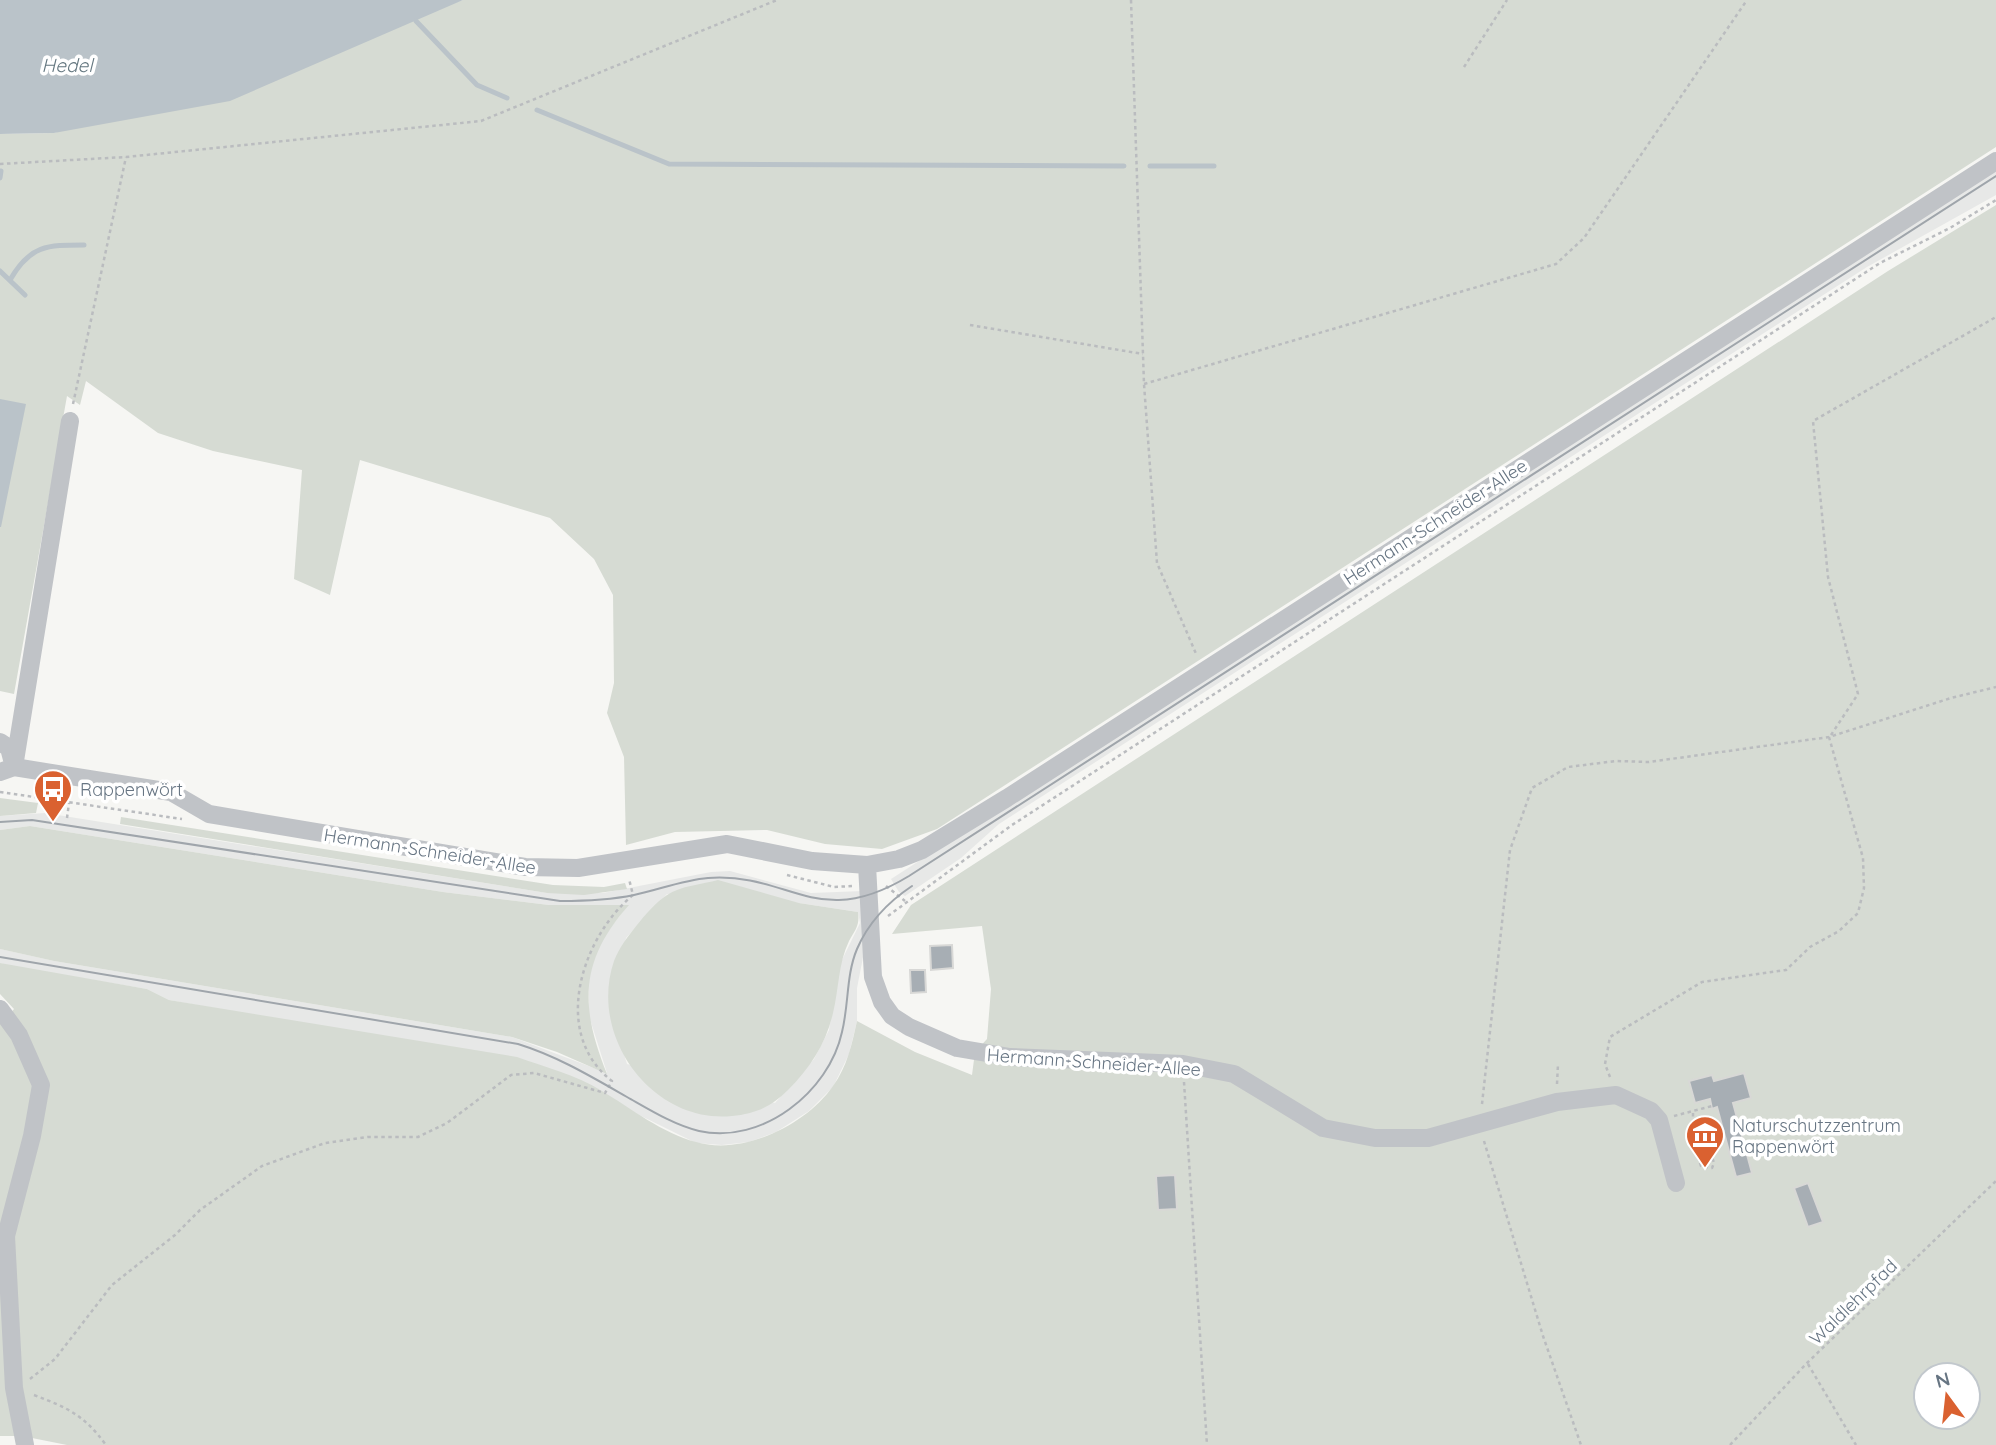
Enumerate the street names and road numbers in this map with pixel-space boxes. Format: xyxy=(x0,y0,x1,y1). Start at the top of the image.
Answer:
street label: Hermann-Schneider-Allee xyxy=(1339,454,1531,590)
street label: Hermann-Schneider-Allee xyxy=(322,823,538,879)
street label: Hermann-Schneider-Allee xyxy=(986,1043,1202,1081)
street label: Waldlehrpfad xyxy=(1804,1254,1902,1350)

